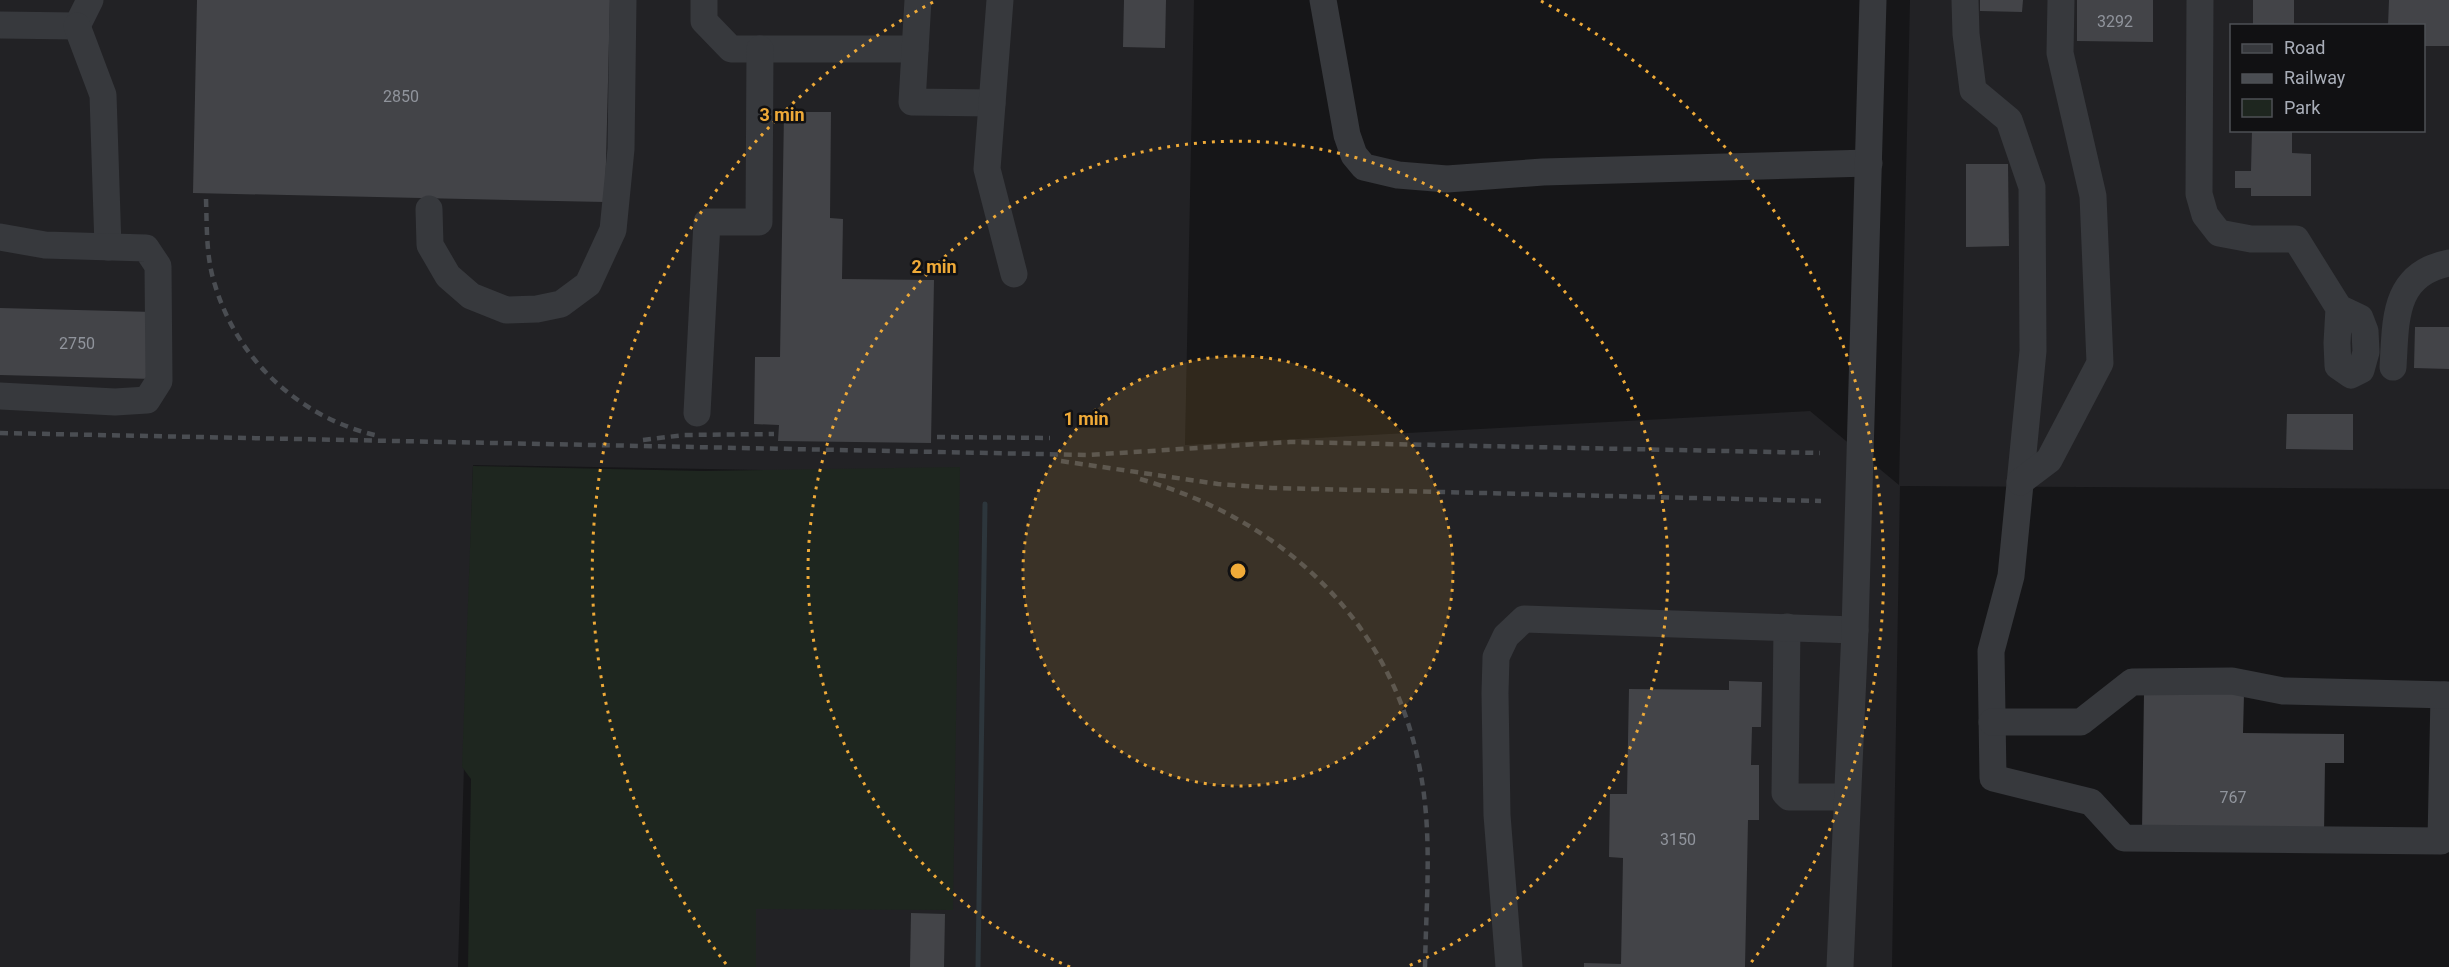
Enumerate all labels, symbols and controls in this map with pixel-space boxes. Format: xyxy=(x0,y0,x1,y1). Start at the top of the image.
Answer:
house number: 3292 xyxy=(2097,12,2133,31)
legend xyxy=(2230,24,2425,132)
text: Road xyxy=(2284,37,2325,58)
text: Railway xyxy=(2284,67,2346,88)
house number: 2850 xyxy=(383,87,419,106)
text: Park xyxy=(2284,97,2321,118)
text: 3 min xyxy=(759,104,805,125)
text: 2 min xyxy=(911,256,957,277)
house number: 2750 xyxy=(59,334,95,353)
text: 1 min xyxy=(1063,408,1109,429)
centre of rings xyxy=(1228,561,1248,581)
house number: 767 xyxy=(2220,788,2246,807)
house number: 3150 xyxy=(1660,830,1696,849)

